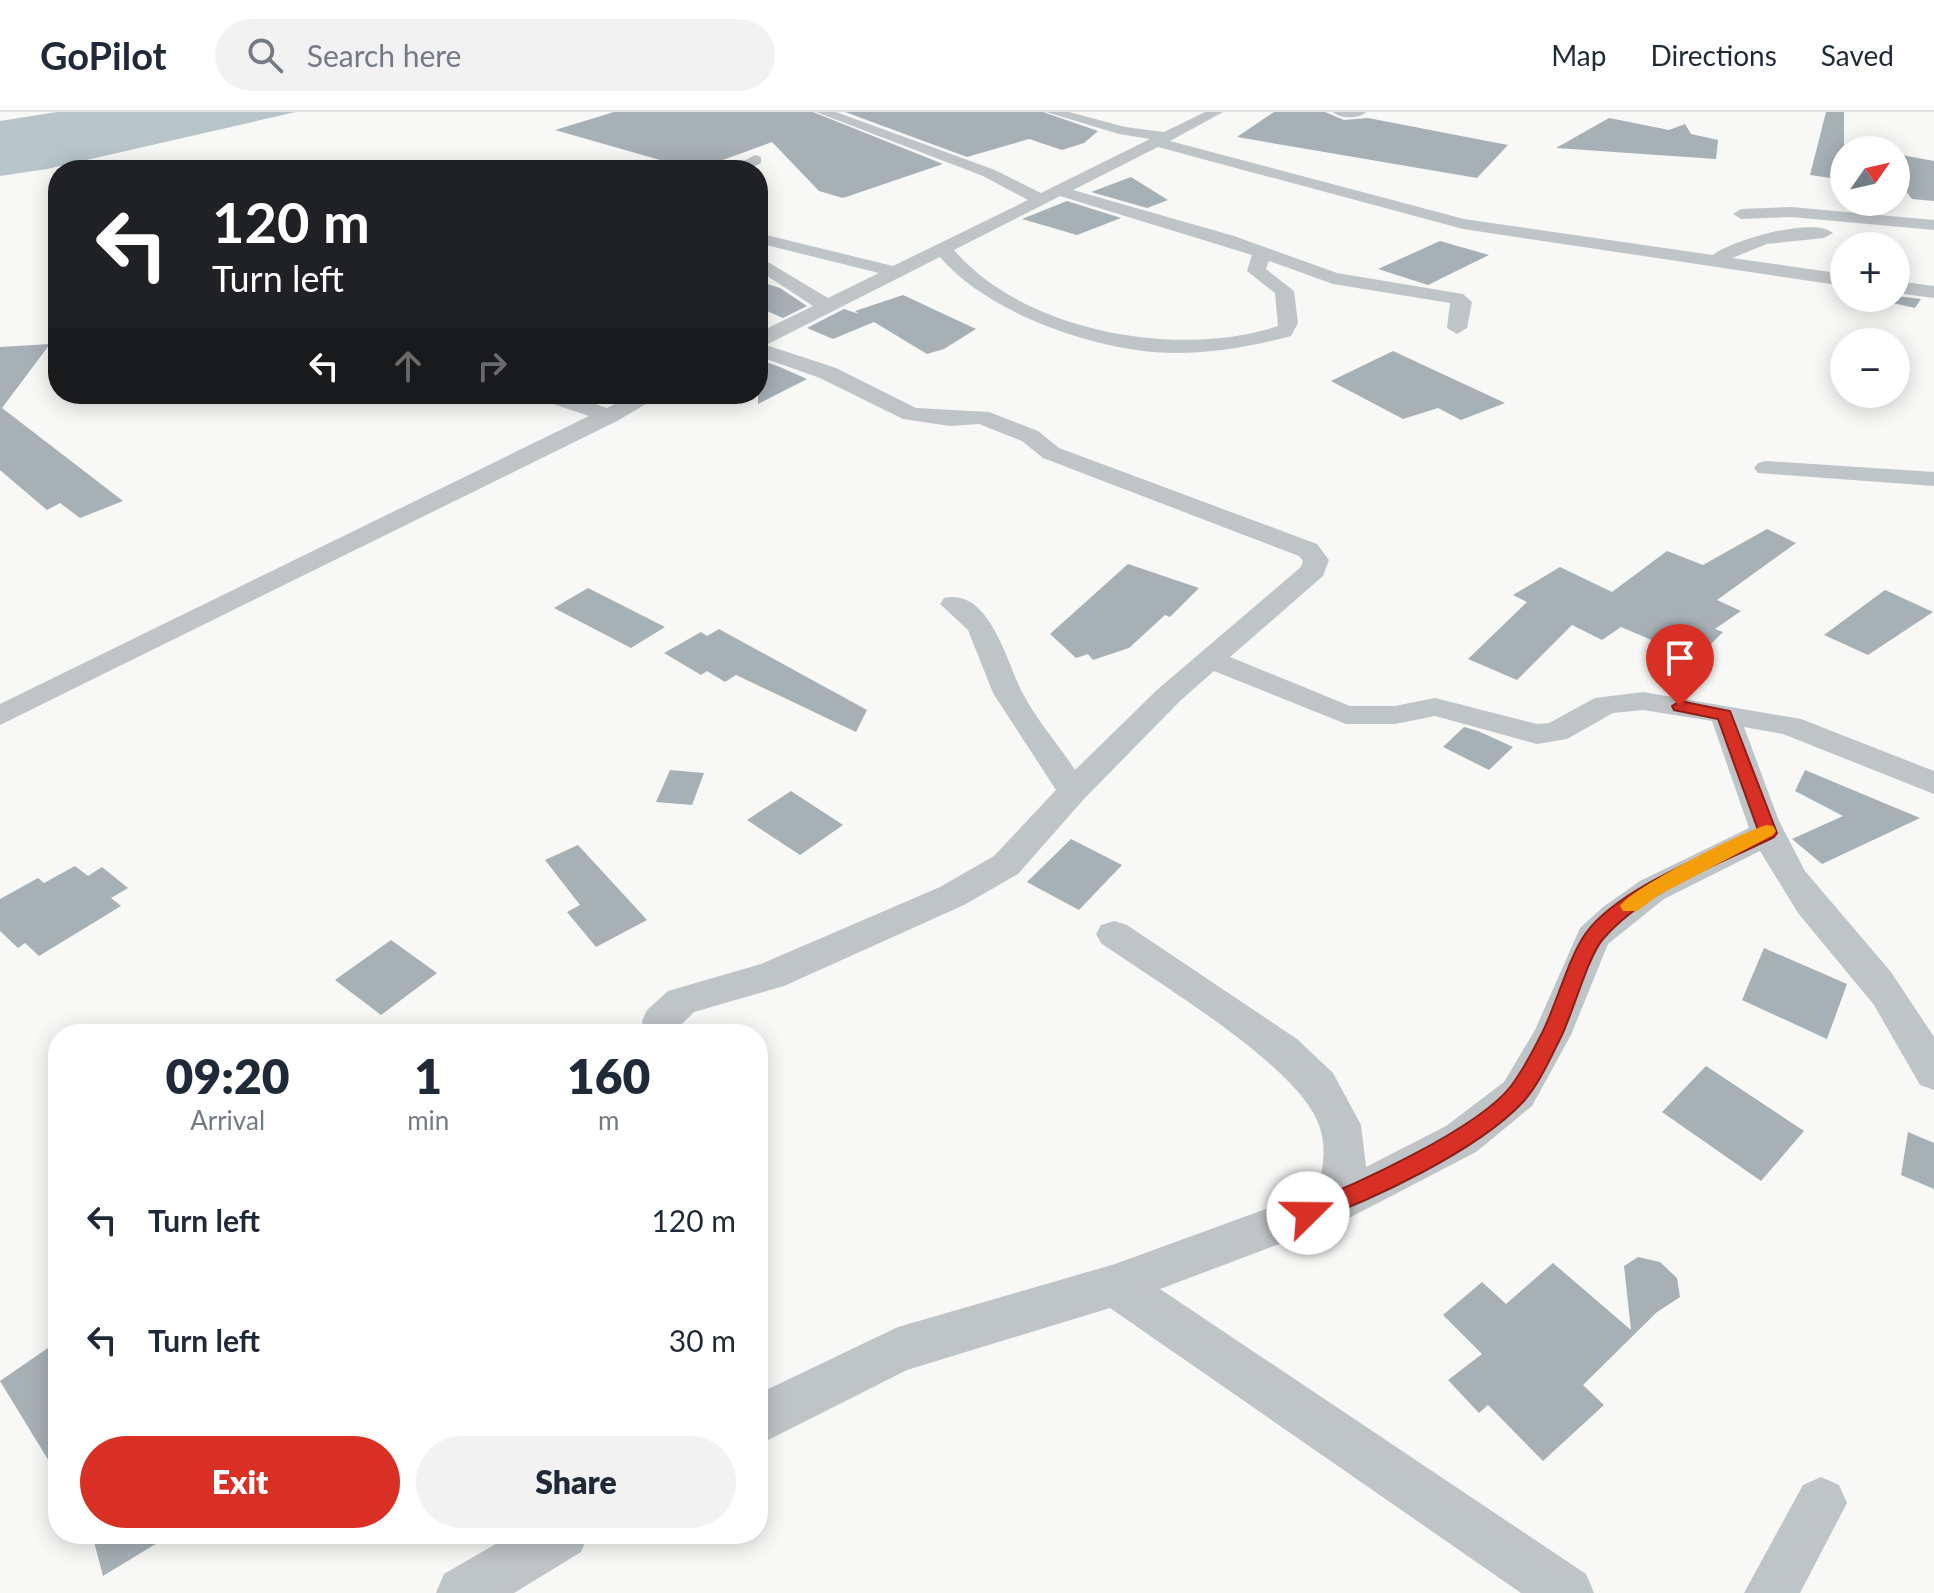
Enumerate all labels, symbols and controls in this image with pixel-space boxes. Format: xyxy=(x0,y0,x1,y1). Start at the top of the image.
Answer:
search box xyxy=(215,19,775,91)
text: GoPilot xyxy=(40,32,167,78)
icon: search xyxy=(243,33,287,77)
text: Search here xyxy=(307,37,461,73)
text: Map xyxy=(1551,38,1606,72)
text: Directions xyxy=(1650,38,1777,72)
text: Saved xyxy=(1821,38,1894,72)
north arrow xyxy=(1830,136,1910,216)
map controls xyxy=(1830,136,1910,408)
text: 120 m xyxy=(212,188,370,255)
icon: left xyxy=(80,192,184,296)
button: + xyxy=(1830,232,1910,312)
text: Turn left xyxy=(212,256,344,300)
button: − xyxy=(1830,328,1910,408)
icon: left xyxy=(302,344,346,388)
icon: ahead xyxy=(386,344,430,388)
icon: right xyxy=(470,344,514,388)
pin xyxy=(1646,624,1714,706)
icon: arrive xyxy=(1658,636,1702,680)
text: 09:20 xyxy=(166,1047,290,1104)
text: 1 xyxy=(414,1047,442,1104)
text: 160 xyxy=(567,1047,650,1104)
text: Arrival xyxy=(190,1104,265,1136)
text: min xyxy=(407,1104,449,1136)
text: m xyxy=(598,1104,619,1136)
position arrow xyxy=(1266,1171,1350,1255)
icon: left xyxy=(80,1198,124,1242)
text: Turn left xyxy=(148,1202,260,1238)
text: 120 m xyxy=(651,1202,736,1238)
icon: left xyxy=(80,1318,124,1362)
text: Turn left xyxy=(148,1322,260,1358)
text: 30 m xyxy=(669,1322,736,1358)
button: Exit xyxy=(80,1436,400,1528)
button: Share xyxy=(416,1436,736,1528)

